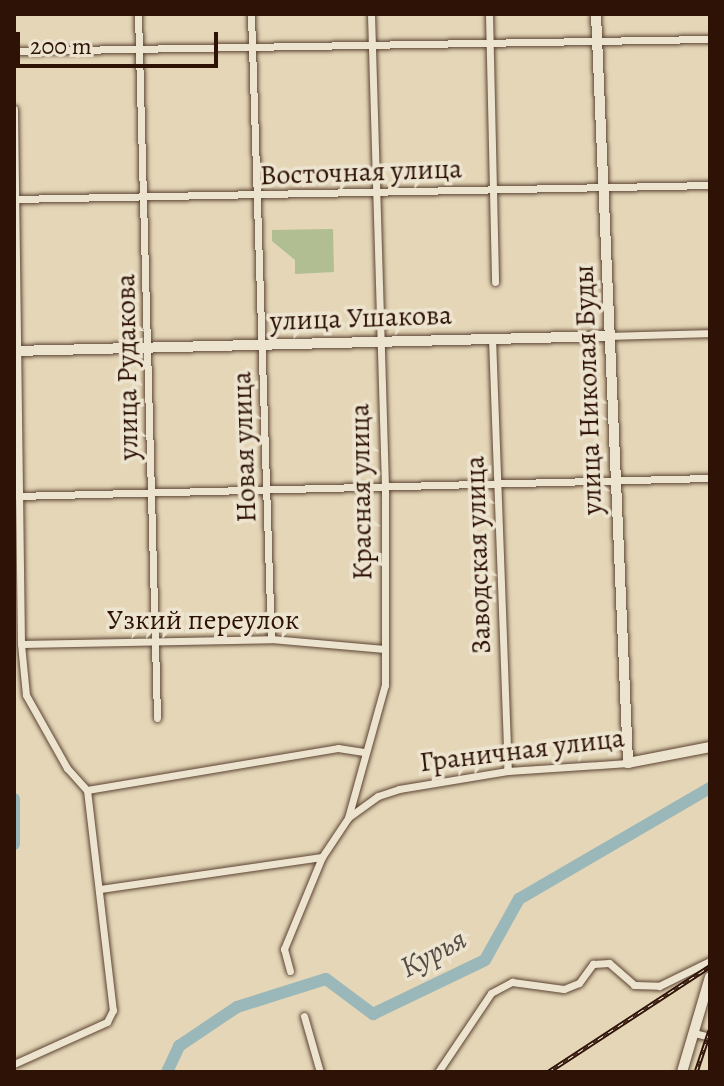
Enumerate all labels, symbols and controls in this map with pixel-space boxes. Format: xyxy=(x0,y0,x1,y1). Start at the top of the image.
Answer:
scale bar xyxy=(20,16,222,66)
text: 200 m xyxy=(30,30,92,62)
street label: Восточная улица xyxy=(259,152,463,192)
street label: улица Николая Буды xyxy=(567,264,609,516)
street label: улица Рудакова xyxy=(109,274,145,460)
street label: улица Ушакова xyxy=(269,298,453,338)
street label: Новая улица xyxy=(225,371,263,523)
street label: Красная улица xyxy=(343,403,379,581)
street label: Заводская улица xyxy=(458,455,498,655)
street label: Узкий переулок xyxy=(107,603,299,637)
street label: Граничная улица xyxy=(418,721,626,779)
water label: Курья xyxy=(394,921,472,985)

